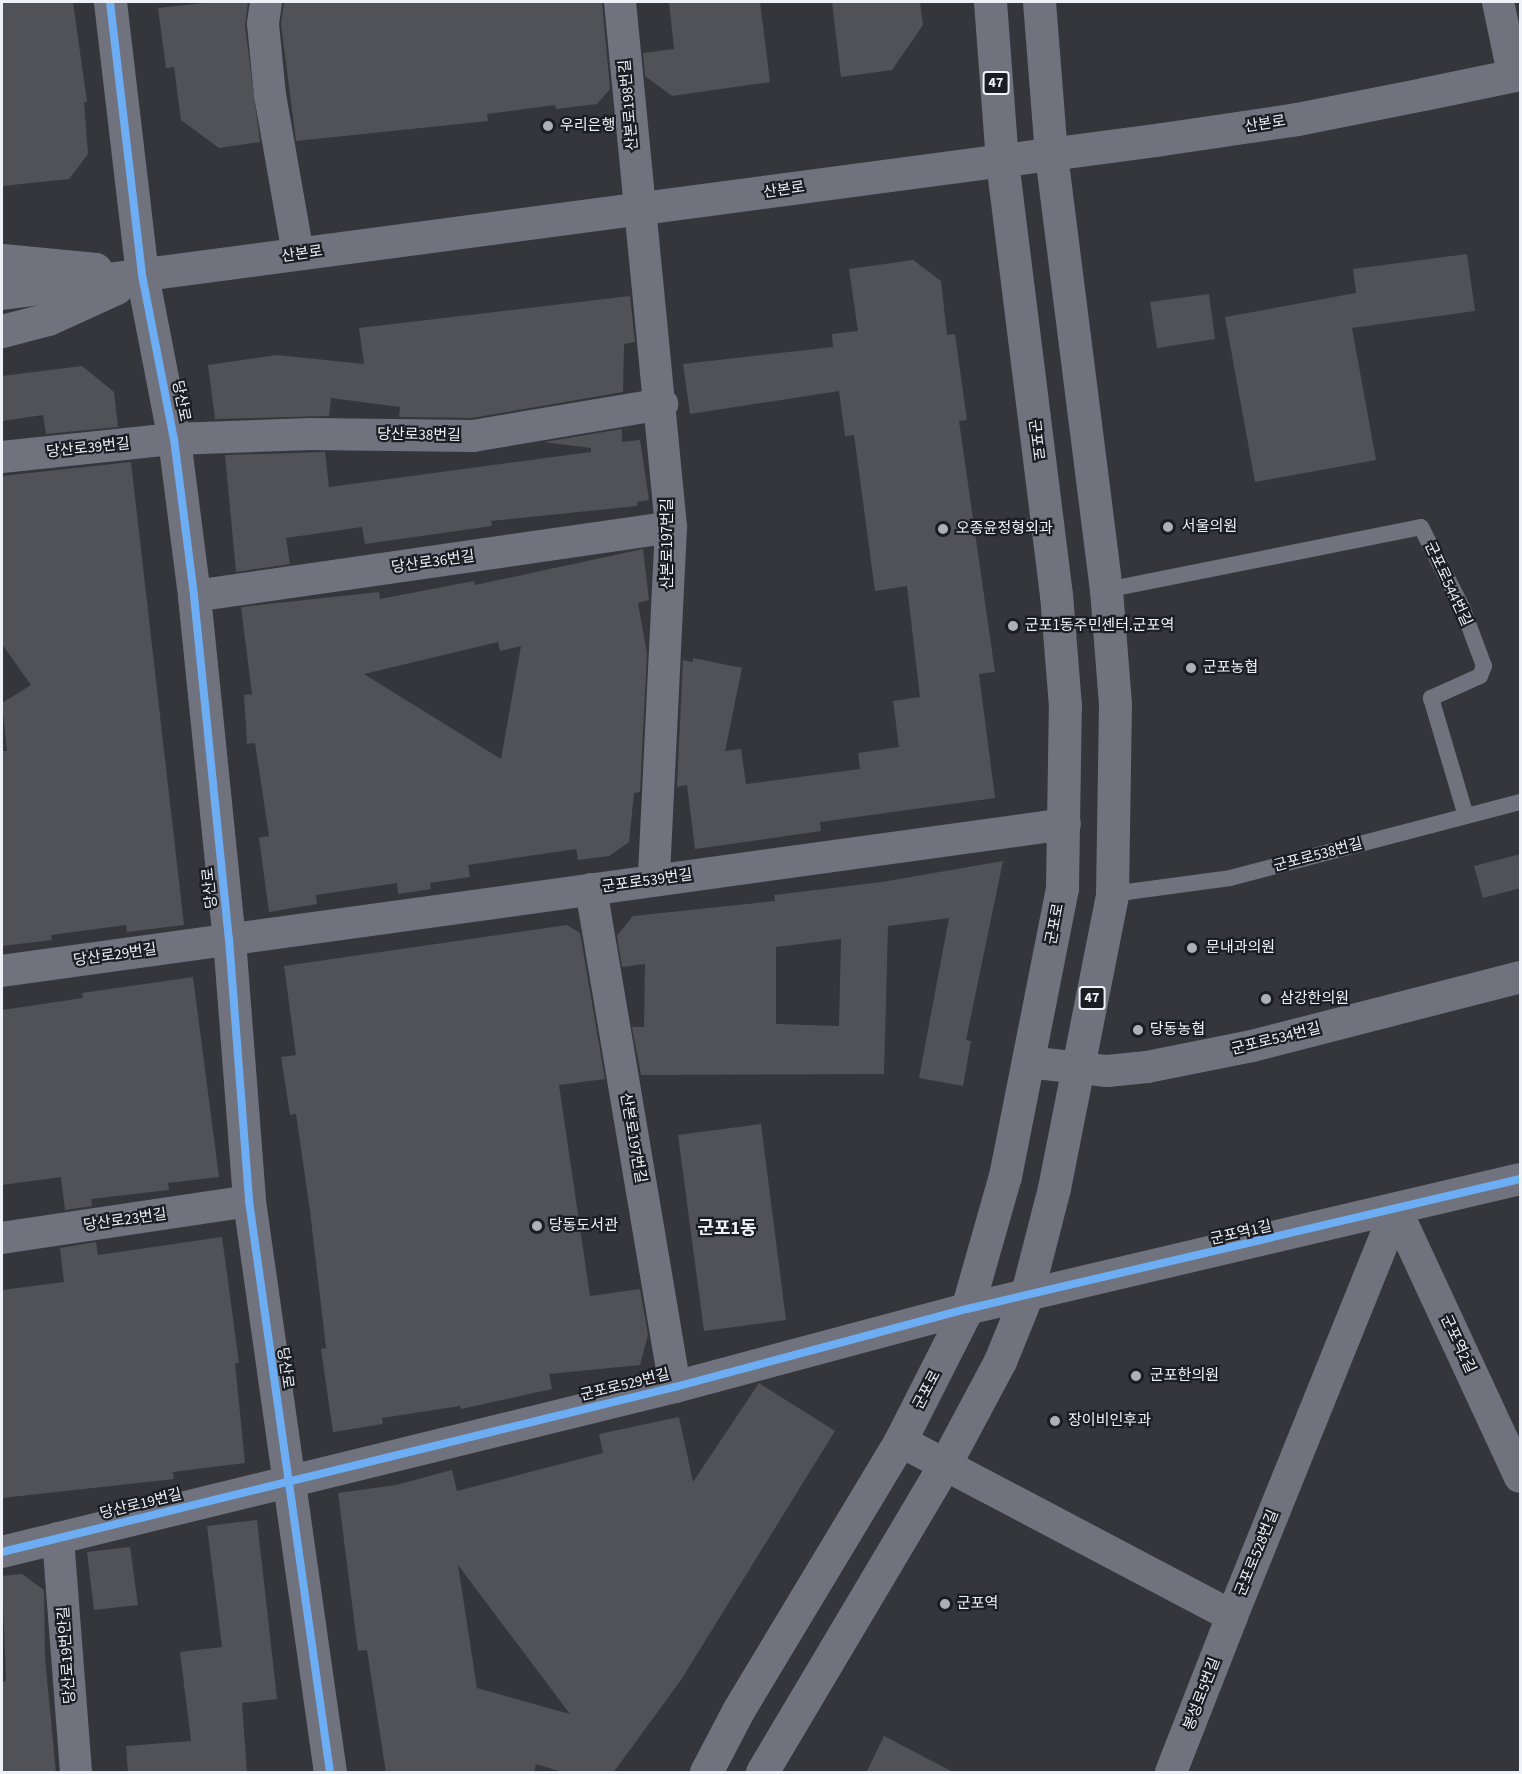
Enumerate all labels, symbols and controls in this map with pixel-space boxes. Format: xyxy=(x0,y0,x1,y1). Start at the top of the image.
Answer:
street label: 산본로198번길 xyxy=(616,59,642,151)
road number: 47 xyxy=(982,72,1010,94)
street label: 산본로 xyxy=(1243,112,1287,136)
place label: 우리은행 xyxy=(560,117,615,135)
marker: 우리은행 xyxy=(541,119,555,133)
street label: 산본로 xyxy=(762,178,806,202)
street label: 산본로 xyxy=(280,242,324,266)
street label: 당산로 xyxy=(168,379,194,423)
street label: 군포로 xyxy=(1025,418,1047,462)
street label: 당산로38번길 xyxy=(377,425,461,445)
street label: 당산로39번길 xyxy=(45,435,131,461)
street label: 산본로197번길 xyxy=(659,498,677,590)
marker: 서울의원 xyxy=(1159,518,1177,536)
place label: 서울의원 xyxy=(1182,518,1237,536)
marker: 오종윤정형외과 xyxy=(934,520,952,538)
place label: 오종윤정형외과 xyxy=(956,520,1053,538)
street label: 군포로544번길 xyxy=(1421,539,1475,629)
street label: 당산로36번길 xyxy=(390,547,476,577)
place label: 군포1동주민센터.군포역 xyxy=(1025,617,1174,635)
marker: 군포1동주민센터.군포역 xyxy=(1006,619,1020,633)
place label: 군포농협 xyxy=(1203,659,1258,677)
marker: 군포농협 xyxy=(1184,661,1198,675)
street label: 군포로538번길 xyxy=(1272,834,1364,876)
street label: 당산로 xyxy=(199,866,221,910)
street label: 군포로539번길 xyxy=(601,866,693,896)
street label: 군포로 xyxy=(1042,902,1068,946)
marker: 문내과의원 xyxy=(1183,939,1201,957)
place label: 문내과의원 xyxy=(1206,939,1275,957)
street label: 당산로29번길 xyxy=(72,940,158,970)
road number: 47 xyxy=(1078,987,1106,1009)
marker: 삼강한의원 xyxy=(1257,990,1275,1008)
place label: 삼강한의원 xyxy=(1280,990,1349,1008)
street label: 군포로534번길 xyxy=(1229,1019,1323,1059)
place label: 당동농협 xyxy=(1150,1021,1205,1039)
marker: 당동농협 xyxy=(1131,1023,1145,1037)
street label: 산본로197번길 xyxy=(616,1091,650,1185)
street label: 당산로23번길 xyxy=(82,1205,168,1235)
place label: 당동도서관 xyxy=(549,1217,618,1235)
street label: 군포역1길 xyxy=(1208,1217,1274,1249)
district label: 군포1동 xyxy=(697,1218,757,1240)
marker: 당동도서관 xyxy=(530,1219,544,1233)
street label: 군포역2길 xyxy=(1437,1312,1479,1376)
street label: 당산로 xyxy=(273,1346,297,1390)
street label: 군포로529번길 xyxy=(578,1365,672,1405)
street label: 군포로 xyxy=(909,1367,945,1413)
marker: 군포한의원 xyxy=(1127,1367,1145,1385)
place label: 군포한의원 xyxy=(1150,1367,1219,1385)
marker: 장이비인후과 xyxy=(1046,1412,1064,1430)
place label: 장이비인후과 xyxy=(1068,1412,1151,1430)
street label: 당산로19번길 xyxy=(98,1485,184,1523)
street label: 군포로528번길 xyxy=(1232,1507,1282,1599)
place label: 군포역 xyxy=(957,1595,998,1613)
marker: 군포역 xyxy=(938,1597,952,1611)
street label: 당산로19번안길 xyxy=(55,1606,79,1704)
street label: 봉성로5번길 xyxy=(1180,1655,1224,1733)

